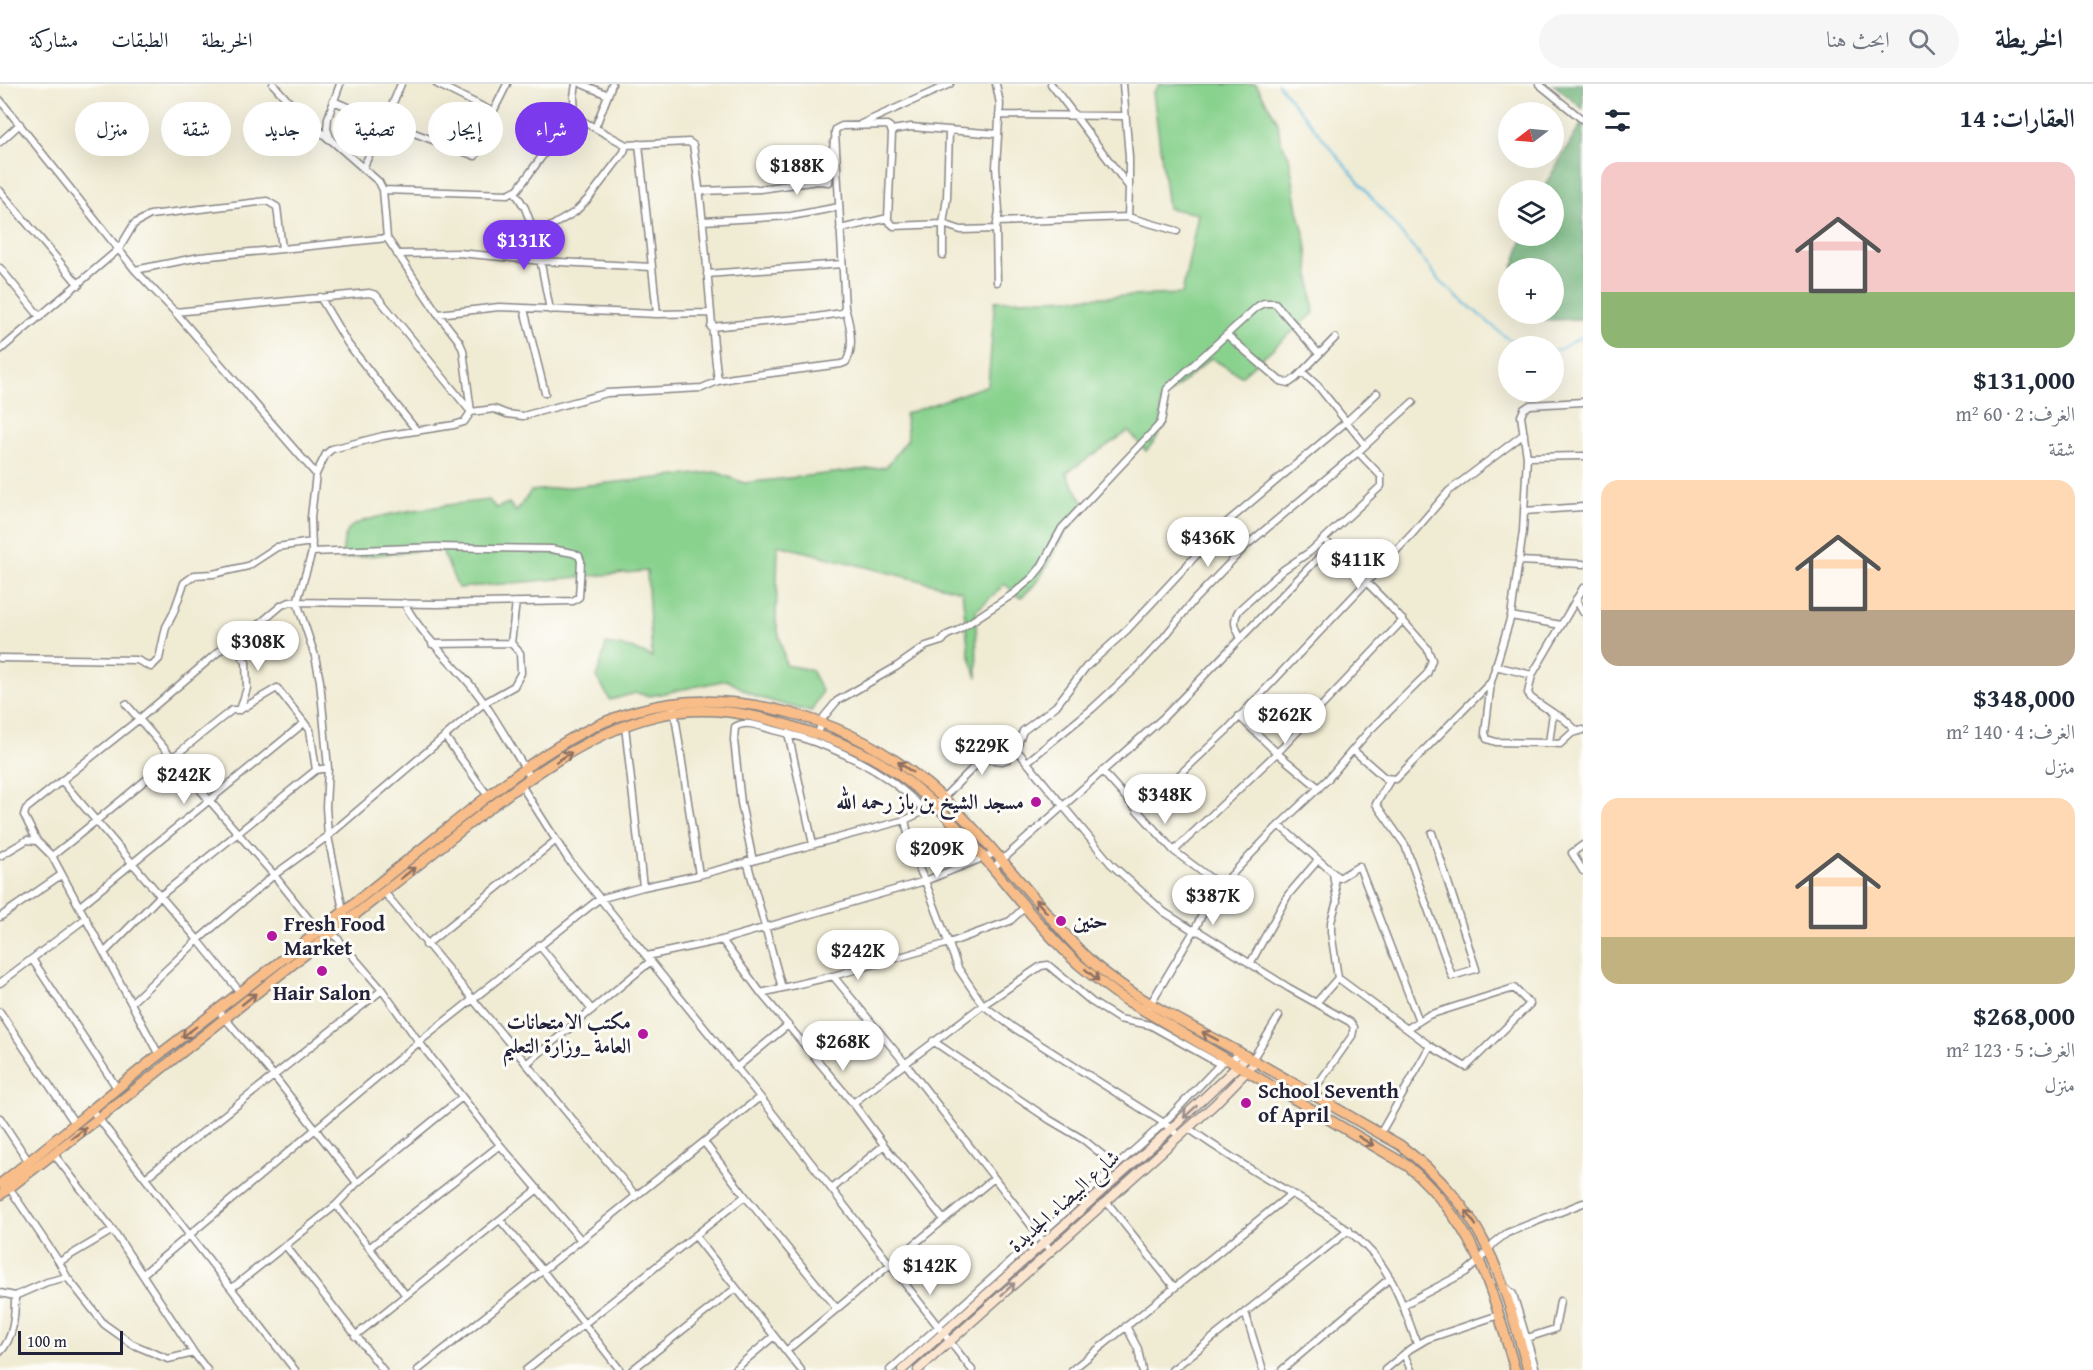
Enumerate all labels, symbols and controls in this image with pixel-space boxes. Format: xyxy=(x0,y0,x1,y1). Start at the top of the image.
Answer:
search box xyxy=(1539,14,1959,68)
text: الخريطة xyxy=(1995,17,2063,58)
text: ابحث هنا xyxy=(1826,23,1890,55)
text: مشاركة xyxy=(30,24,78,55)
text: الطبقات xyxy=(111,24,168,55)
text: الخريطة xyxy=(201,24,253,55)
icon: search xyxy=(1905,25,1938,58)
text: العقارات: 14 xyxy=(1959,98,2075,137)
chip: منزل xyxy=(75,102,149,156)
chip: شقة xyxy=(161,102,231,156)
chip: جديد xyxy=(243,102,321,156)
chip: تصفية xyxy=(333,102,416,156)
chip: إيجار xyxy=(428,102,503,156)
chip: شراء xyxy=(515,102,588,156)
north arrow xyxy=(1498,102,1564,168)
map controls xyxy=(1498,102,1564,402)
icon: filters xyxy=(1601,104,1634,137)
pin: $188K xyxy=(755,145,839,196)
text: $188K xyxy=(770,150,824,179)
button: layers xyxy=(1498,180,1564,246)
icon: home xyxy=(1784,201,1892,309)
pin: $131K xyxy=(482,220,566,271)
text: $131K xyxy=(497,225,551,254)
button: + xyxy=(1498,258,1564,324)
button: − xyxy=(1498,336,1564,402)
text: $131,000 xyxy=(1973,360,2075,399)
text: الغرف: 2 · 60 m² xyxy=(1956,399,2075,428)
text: شقة xyxy=(2049,434,2075,463)
pin: $436K xyxy=(1166,517,1250,568)
icon: home xyxy=(1784,519,1892,627)
text: $436K xyxy=(1181,522,1235,551)
pin: $411K xyxy=(1316,539,1400,590)
text: $411K xyxy=(1331,544,1385,573)
pin: $308K xyxy=(216,621,300,672)
text: $308K xyxy=(231,626,285,655)
text: $348,000 xyxy=(1973,678,2075,717)
pin: $262K xyxy=(1243,694,1327,745)
text: $262K xyxy=(1258,699,1312,728)
text: الغرف: 4 · 140 m² xyxy=(1946,717,2075,746)
pin: $229K xyxy=(940,725,1024,776)
text: $229K xyxy=(955,730,1009,759)
one-way arrow xyxy=(555,750,572,762)
text: منزل xyxy=(2044,752,2075,781)
pin: $242K xyxy=(142,754,226,805)
text: $242K xyxy=(157,759,211,788)
one-way arrow xyxy=(897,761,913,773)
pin: $348K xyxy=(1123,774,1207,825)
text: $348K xyxy=(1138,779,1192,808)
place label: مسجد الشيخ بن باز رحمه الله xyxy=(836,785,1024,821)
marker: مسجد الشيخ بن باز رحمه الله xyxy=(1029,795,1043,809)
pin: $209K xyxy=(895,828,979,879)
text: $209K xyxy=(910,833,964,862)
icon: home xyxy=(1784,837,1892,945)
one-way arrow xyxy=(400,867,416,880)
pin: $387K xyxy=(1171,875,1255,926)
text: $387K xyxy=(1186,880,1240,909)
one-way arrow xyxy=(1034,898,1047,914)
place label: حنين xyxy=(1073,905,1108,936)
place label: Fresh Food Market xyxy=(284,908,385,963)
marker: حنين xyxy=(1054,914,1068,928)
marker: Fresh Food Market xyxy=(265,929,279,943)
pin: $242K xyxy=(816,930,900,981)
text: $242K xyxy=(831,935,885,964)
marker: Hair Salon xyxy=(315,964,329,978)
one-way arrow xyxy=(1084,968,1099,982)
place label: Hair Salon xyxy=(273,977,372,1008)
one-way arrow xyxy=(241,993,257,1006)
text: $268,000 xyxy=(1973,996,2075,1035)
place label: مكتب الامتحانات العامة _وزارة التعليم xyxy=(502,1006,631,1067)
pin: $268K xyxy=(801,1021,885,1072)
one-way arrow xyxy=(182,1025,198,1038)
text: $268K xyxy=(816,1026,870,1055)
marker: مكتب الامتحانات العامة _وزارة التعليم xyxy=(636,1027,650,1041)
one-way arrow xyxy=(1202,1030,1219,1042)
text: الغرف: 5 · 123 m² xyxy=(1946,1035,2075,1064)
text: منزل xyxy=(2044,1070,2075,1099)
place label: School Seventh of April xyxy=(1258,1075,1400,1130)
marker: School Seventh of April xyxy=(1239,1096,1253,1110)
one-way arrow xyxy=(1182,1105,1197,1119)
one-way arrow xyxy=(71,1127,87,1139)
one-way arrow xyxy=(1357,1136,1374,1148)
street label: شارع البيضاء الجديدة xyxy=(1001,1142,1129,1262)
one-way arrow xyxy=(1465,1210,1477,1227)
pin: $142K xyxy=(888,1245,972,1296)
text: $142K xyxy=(903,1250,957,1279)
one-way arrow xyxy=(1001,1282,1016,1296)
scale bar xyxy=(18,1328,123,1356)
text: 100 m xyxy=(27,1329,67,1353)

